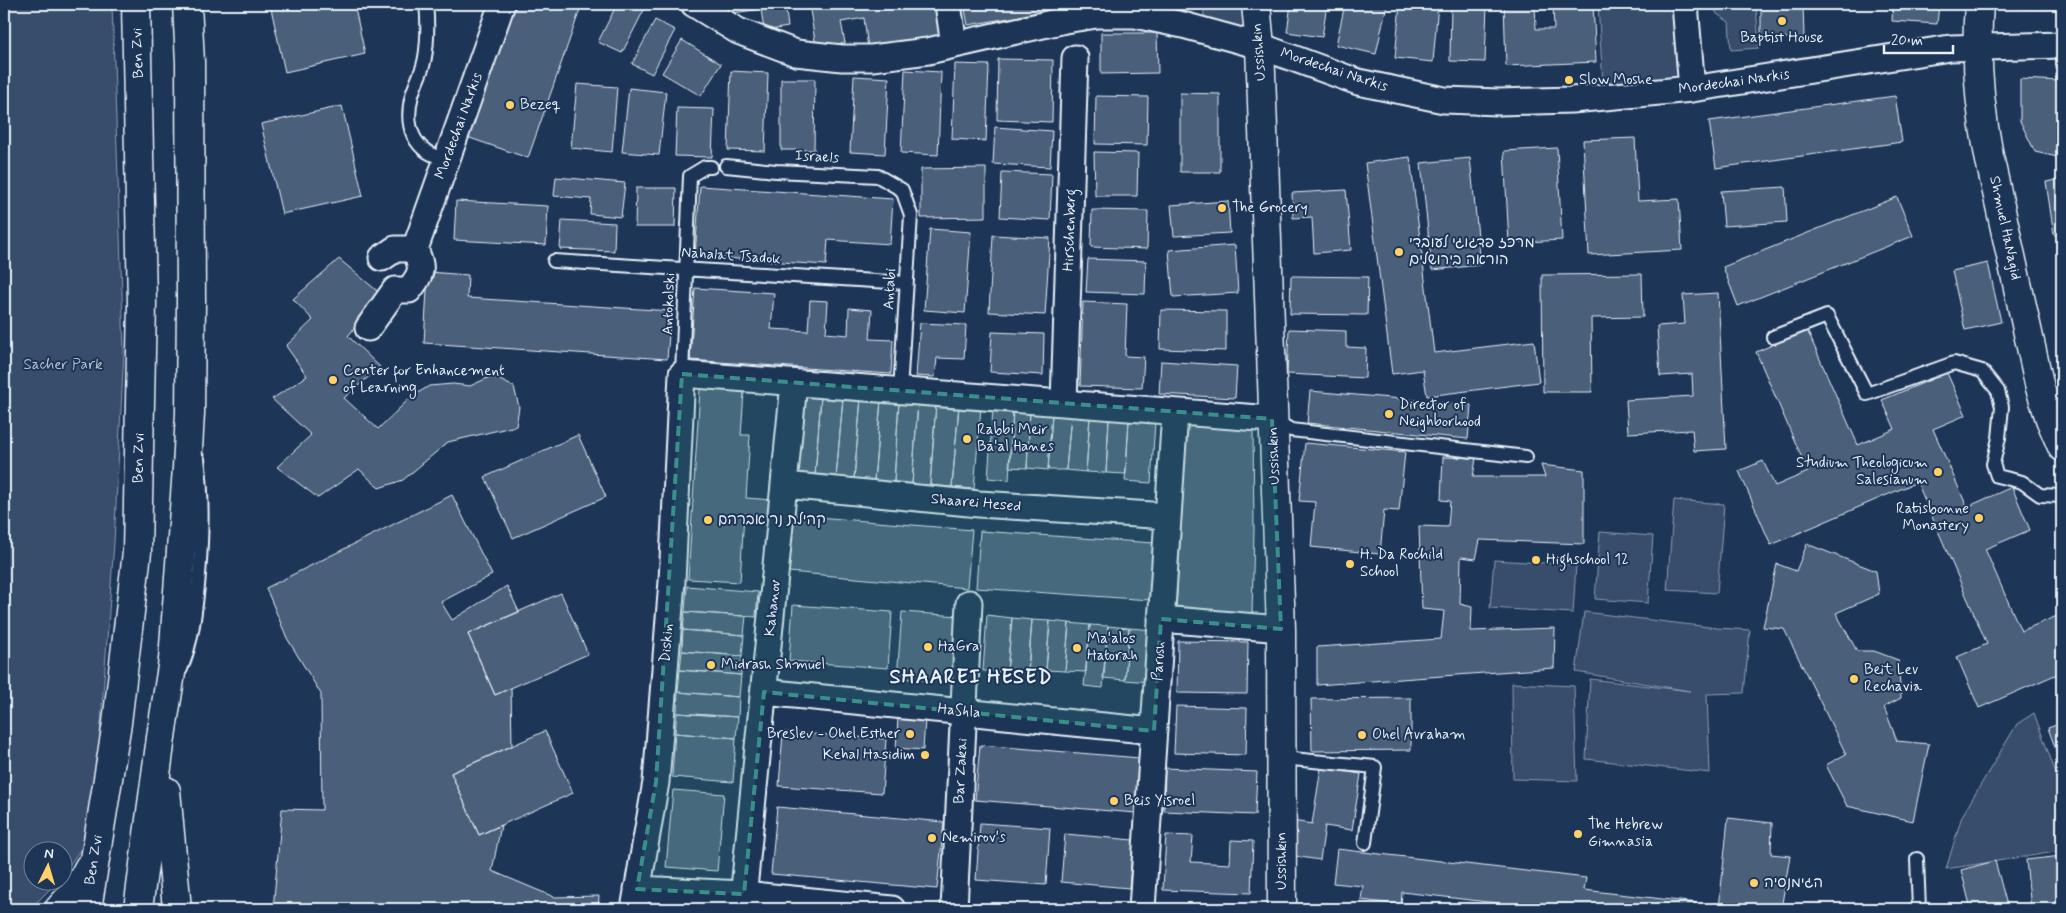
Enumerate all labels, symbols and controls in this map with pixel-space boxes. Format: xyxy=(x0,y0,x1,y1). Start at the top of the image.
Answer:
marker: Baptist House xyxy=(1776,15,1788,27)
street label: Ussishkin xyxy=(1247,22,1271,82)
scale bar xyxy=(1884,22,1952,54)
street label: Ben Zvi xyxy=(127,27,149,79)
place label: Baptist House xyxy=(1740,28,1824,48)
text: 20 m xyxy=(1891,31,1923,51)
street label: Mordechai Narkis xyxy=(1278,43,1391,97)
street label: Mordechai Narkis xyxy=(1677,64,1791,100)
street label: Mordechai Narkis xyxy=(430,69,488,182)
place label: Slow Moshe xyxy=(1579,70,1652,90)
marker: Slow Moshe xyxy=(1563,74,1575,86)
place label: Bezeq xyxy=(520,95,561,115)
marker: Bezeq xyxy=(504,99,516,111)
street label: Israels xyxy=(795,146,840,168)
street label: Shmuel HaNagid xyxy=(1984,174,2026,282)
street label: Hirschenberg xyxy=(1059,188,1082,272)
place label: The Grocery xyxy=(1232,198,1308,218)
marker: The Grocery xyxy=(1216,202,1228,214)
place label: מרכז פדגוגי לעובדי הוראה בירושלים xyxy=(1409,233,1535,270)
street label: Nahalat Tsadok xyxy=(681,243,782,269)
marker: מרכז פדגוגי לעובדי הוראה בירושלים xyxy=(1393,246,1405,258)
street label: Antabi xyxy=(879,268,901,310)
street label: Antokolski xyxy=(658,272,680,336)
park label: Sacher Park xyxy=(24,355,103,375)
place label: Center for Enhancement of Learning xyxy=(343,361,505,399)
marker: Center for Enhancement of Learning xyxy=(327,374,339,386)
place label: Director of Neighborhood xyxy=(1399,395,1481,432)
marker: Director of Neighborhood xyxy=(1383,408,1395,420)
place label: Rabbi Meir Ba'al Hanes xyxy=(977,420,1054,457)
street label: Ussishkin xyxy=(1263,427,1285,485)
street label: Ben Zvi xyxy=(129,433,149,483)
marker: Rabbi Meir Ba'al Hanes xyxy=(961,433,973,445)
place label: Studium Theologicum Salesianum xyxy=(1796,453,1928,490)
marker: Studium Theologicum Salesianum xyxy=(1932,466,1944,478)
street label: Shaarei Hesed xyxy=(930,489,1022,517)
place label: Ratisbonne Monastery xyxy=(1896,499,1969,536)
place label: קהילת נר אברהם xyxy=(718,510,826,530)
marker: Ratisbonne Monastery xyxy=(1973,512,1985,524)
marker: קהילת נר אברהם xyxy=(702,514,714,526)
place label: H. Da Rochild School xyxy=(1360,545,1443,582)
place label: Highschool 12 xyxy=(1546,550,1629,571)
marker: Highschool 12 xyxy=(1530,554,1542,566)
marker: H. Da Rochild School xyxy=(1344,558,1356,570)
street label: Kahanov xyxy=(760,578,786,637)
street label: Diskin xyxy=(655,623,679,663)
place label: Ma'alos Hatorah xyxy=(1087,629,1138,666)
place label: HaGra xyxy=(938,637,979,657)
street label: Parush xyxy=(1148,640,1170,682)
marker: HaGra xyxy=(922,641,934,653)
marker: Ma'alos Hatorah xyxy=(1071,642,1083,654)
place label: Midrash Shmuel xyxy=(721,655,825,675)
marker: Midrash Shmuel xyxy=(705,659,717,671)
place label: Beit Lev Rechavia xyxy=(1864,660,1923,697)
district label: SHAAREI HESED xyxy=(890,664,1052,691)
marker: Beit Lev Rechavia xyxy=(1848,673,1860,685)
street label: HaShla xyxy=(937,699,981,723)
place label: Breslev - Ohel Esther xyxy=(767,724,901,744)
place label: Ohel Avraham xyxy=(1372,725,1466,745)
marker: Breslev - Ohel Esther xyxy=(904,728,916,740)
marker: Ohel Avraham xyxy=(1356,729,1368,741)
street label: Bar Zakai xyxy=(949,738,973,804)
place label: Kehal Hasidim xyxy=(823,745,915,765)
marker: Kehal Hasidim xyxy=(919,749,931,761)
place label: Beis Yisroel xyxy=(1124,791,1195,811)
marker: Beis Yisroel xyxy=(1108,795,1120,807)
place label: The Hebrew Gimnasia xyxy=(1588,815,1663,852)
place label: Nemirov's xyxy=(942,828,1006,848)
marker: The Hebrew Gimnasia xyxy=(1572,828,1584,840)
marker: Nemirov's xyxy=(926,832,938,844)
street label: Ussishkin xyxy=(1272,832,1292,890)
street label: Ben Zvi xyxy=(80,833,108,887)
north arrow xyxy=(22,840,72,890)
text: N xyxy=(44,845,54,863)
place label: הגימנסיה xyxy=(1764,873,1823,893)
marker: הגימנסיה xyxy=(1748,877,1760,889)

